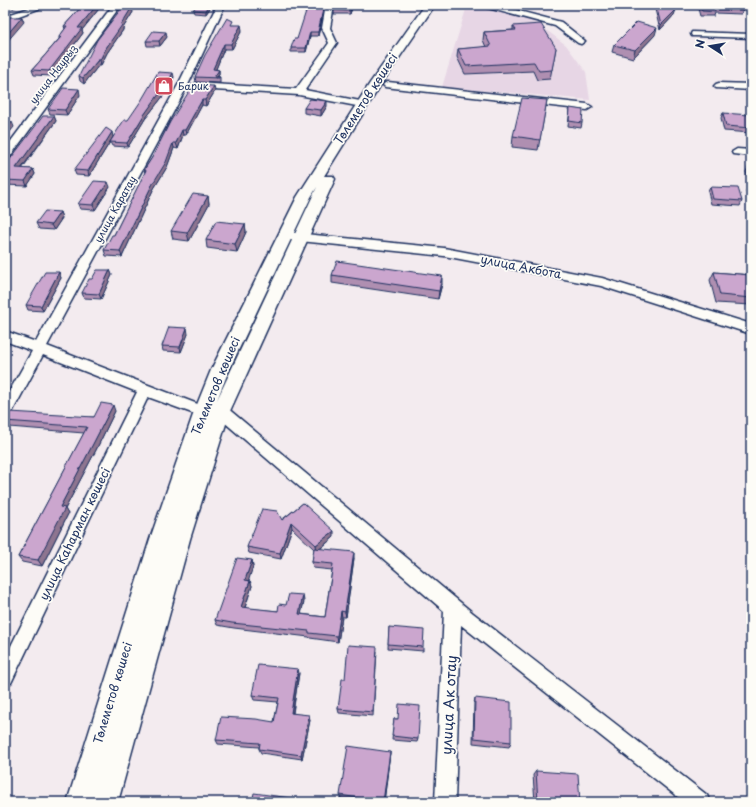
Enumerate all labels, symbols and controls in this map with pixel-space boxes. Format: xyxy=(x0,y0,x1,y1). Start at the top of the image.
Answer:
north arrow xyxy=(690,26,730,66)
text: N xyxy=(691,38,709,50)
street label: улица Наурыз xyxy=(25,41,80,106)
street label: Төлеметов көшесі xyxy=(329,49,401,148)
shop icon: Барик xyxy=(153,75,175,97)
place label: Барик xyxy=(178,78,209,93)
street label: улица Каратау xyxy=(90,172,139,245)
street label: улица Акбота xyxy=(479,249,564,283)
street label: Төлеметов көшесі xyxy=(186,333,244,438)
street label: улица Каһарман көшесі xyxy=(34,464,114,603)
street label: Төлеметов көшесі xyxy=(88,640,136,746)
street label: улица Ак отау xyxy=(435,655,462,755)

